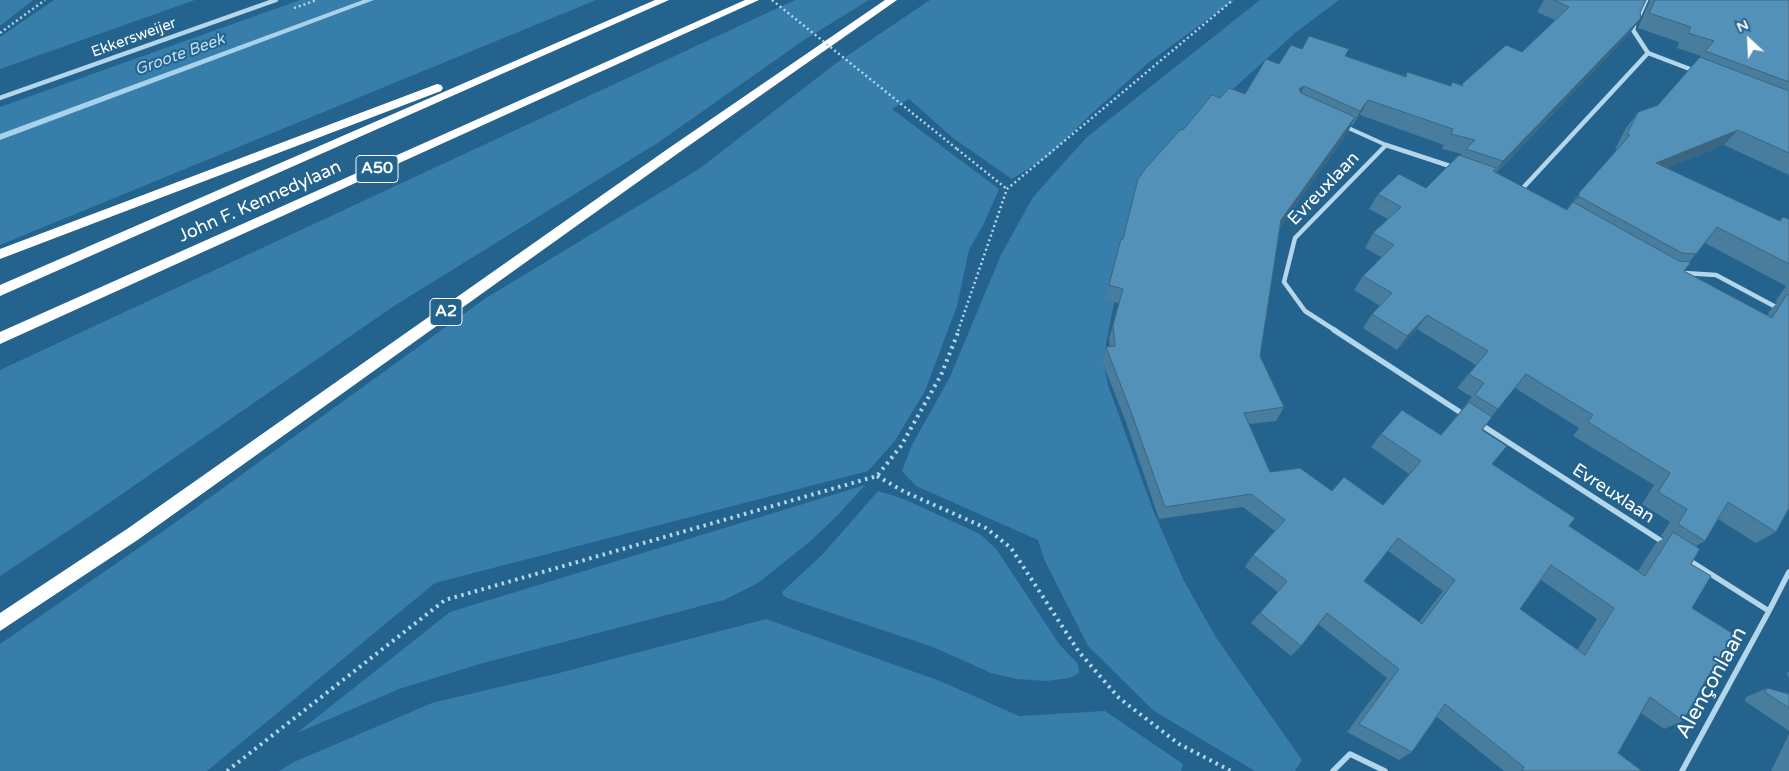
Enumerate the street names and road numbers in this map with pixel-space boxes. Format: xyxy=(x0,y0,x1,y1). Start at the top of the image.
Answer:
street label: Ekkersweijer xyxy=(89,14,179,62)
street label: Evreuxlaan xyxy=(1284,148,1364,230)
street label: John F. Kennedylaan xyxy=(175,156,345,248)
road number: A50 xyxy=(356,156,398,182)
road number: A2 xyxy=(430,298,462,326)
street label: Evreuxlaan xyxy=(1568,459,1658,529)
street label: Alençonlaan xyxy=(1671,623,1753,743)

